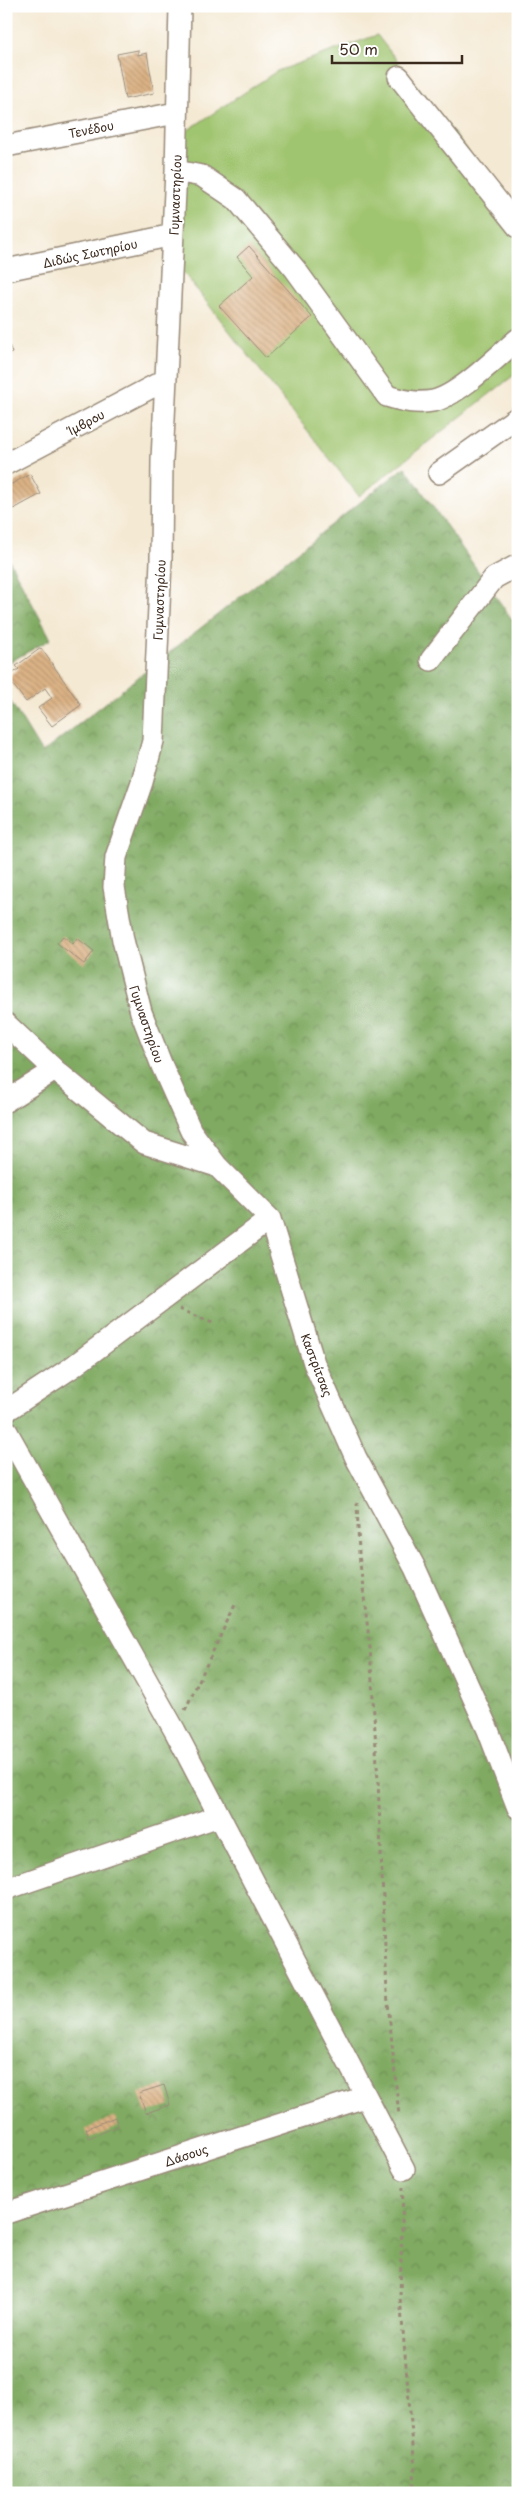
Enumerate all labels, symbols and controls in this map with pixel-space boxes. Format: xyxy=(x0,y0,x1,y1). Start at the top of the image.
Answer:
scale bar xyxy=(332,32,462,64)
text: 50 m xyxy=(339,37,378,60)
street label: Τενέδου xyxy=(67,116,115,142)
street label: Γυμναστηρίου xyxy=(165,154,185,236)
street label: Διδώς Σωτηρίου xyxy=(41,234,139,272)
street label: Ίμβρου xyxy=(63,405,108,440)
street label: Γυμναστηρίου xyxy=(149,559,169,641)
street label: Γυμναστηρίου xyxy=(125,983,169,1065)
street label: Καστρίτσας xyxy=(297,1331,337,1399)
street label: Δάσους xyxy=(162,2140,210,2170)

